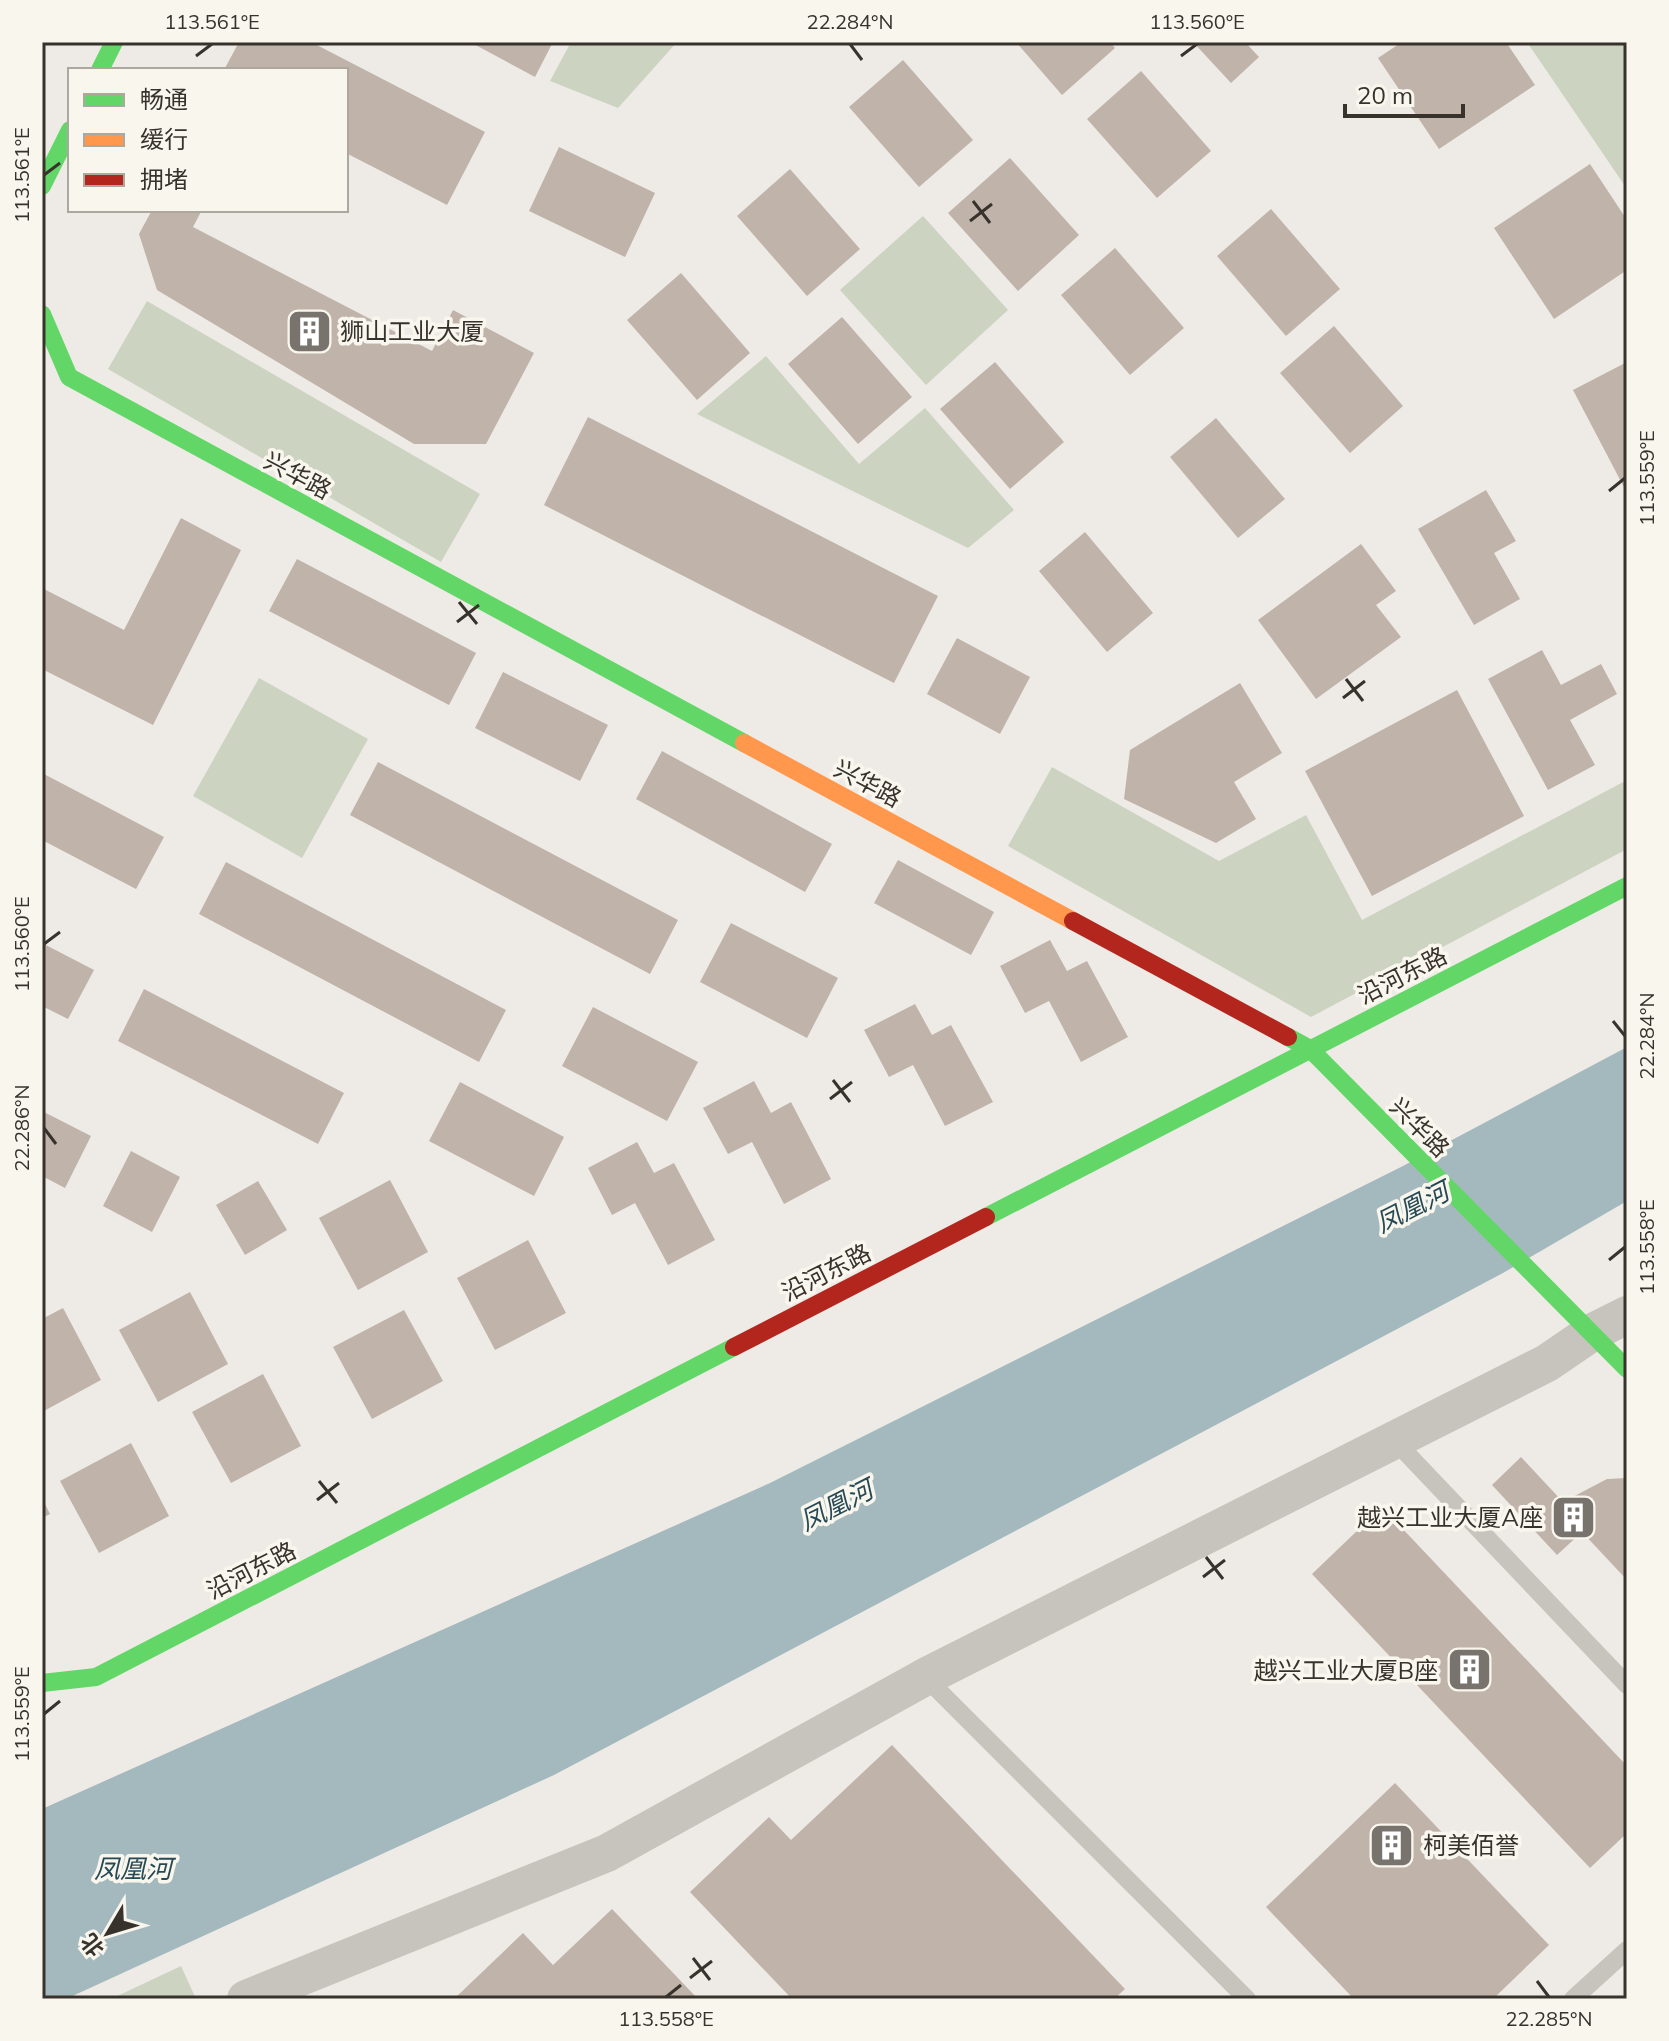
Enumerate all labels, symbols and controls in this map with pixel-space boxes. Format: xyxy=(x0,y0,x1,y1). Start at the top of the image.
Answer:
text: 113.561°E xyxy=(164,9,260,34)
text: 22.284°N xyxy=(807,9,893,34)
text: 113.560°E xyxy=(1149,9,1245,34)
legend xyxy=(68,68,348,212)
scale bar xyxy=(1345,68,1463,118)
text: 20 m xyxy=(1357,80,1413,110)
text: 畅通 xyxy=(140,84,188,114)
text: 缓行 xyxy=(140,124,188,154)
text: 113.561°E xyxy=(9,127,34,223)
text: 拥堵 xyxy=(140,164,188,194)
building icon: 狮山工业大厦 xyxy=(285,307,333,355)
place label: 狮山工业大厦 xyxy=(340,316,484,346)
text: 113.559°E xyxy=(1634,430,1659,526)
street label: 兴华路 xyxy=(259,445,337,505)
street label: 兴华路 xyxy=(829,753,907,813)
text: 113.560°E xyxy=(9,896,34,992)
street label: 沿河东路 xyxy=(1352,940,1452,1010)
text: 22.284°N xyxy=(1634,993,1659,1079)
text: 22.286°N xyxy=(9,1085,34,1171)
street label: 兴华路 xyxy=(1384,1091,1456,1163)
water label: 凤凰河 xyxy=(1370,1172,1459,1239)
text: 113.558°E xyxy=(1634,1199,1659,1295)
street label: 沿河东路 xyxy=(776,1237,876,1307)
water label: 凤凰河 xyxy=(794,1470,883,1537)
building icon: 越兴工业大厦A座 xyxy=(1550,1493,1598,1541)
place label: 越兴工业大厦A座 xyxy=(1357,1502,1543,1532)
street label: 沿河东路 xyxy=(201,1535,301,1605)
building icon: 越兴工业大厦B座 xyxy=(1445,1646,1493,1694)
place label: 越兴工业大厦B座 xyxy=(1254,1655,1438,1685)
text: 113.559°E xyxy=(9,1666,34,1762)
building icon: 柯美佰誉 xyxy=(1368,1821,1416,1869)
place label: 柯美佰誉 xyxy=(1423,1830,1519,1860)
water label: 凤凰河 xyxy=(94,1852,177,1885)
north arrow xyxy=(68,1893,148,1973)
text: 北 xyxy=(74,1928,110,1963)
text: 113.558°E xyxy=(618,2006,714,2031)
text: 22.285°N xyxy=(1506,2006,1592,2031)

